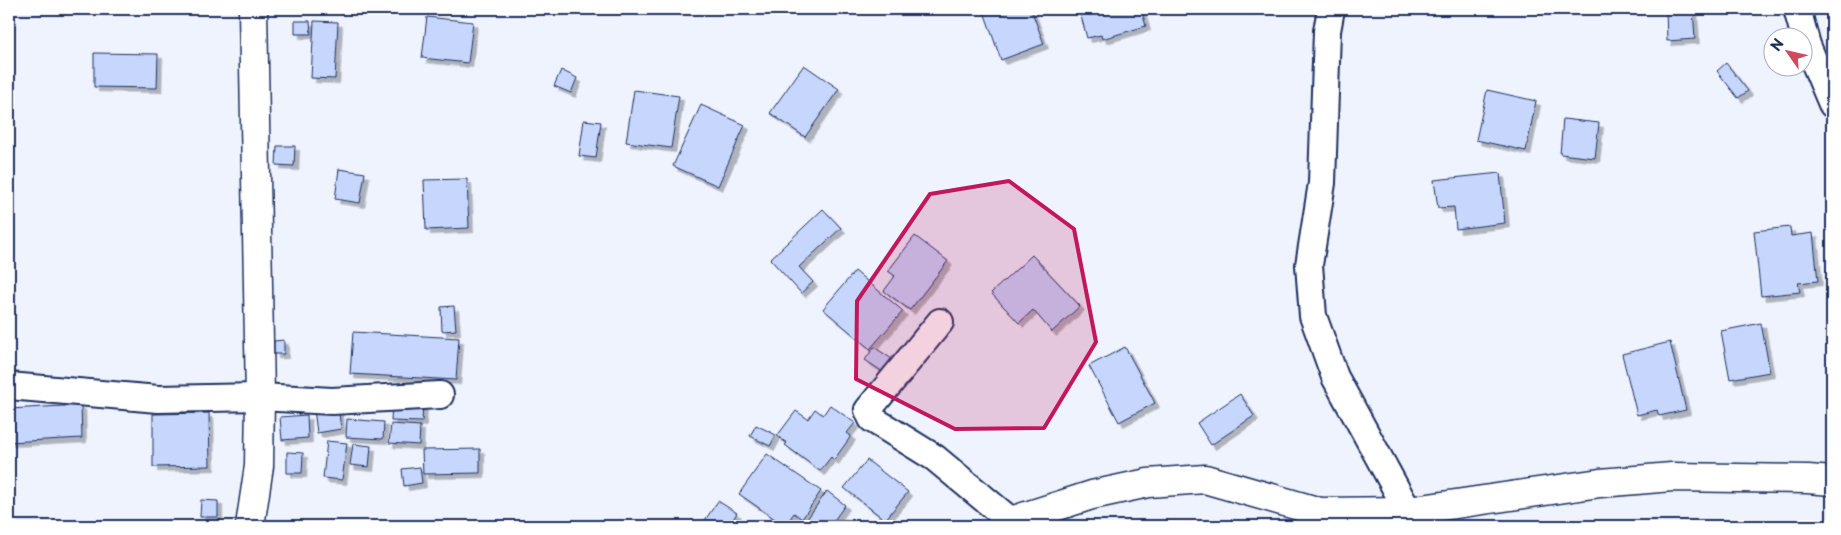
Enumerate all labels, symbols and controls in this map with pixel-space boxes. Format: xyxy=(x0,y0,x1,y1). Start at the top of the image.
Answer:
north arrow xyxy=(1764,28,1814,78)
text: N xyxy=(1765,34,1789,55)

